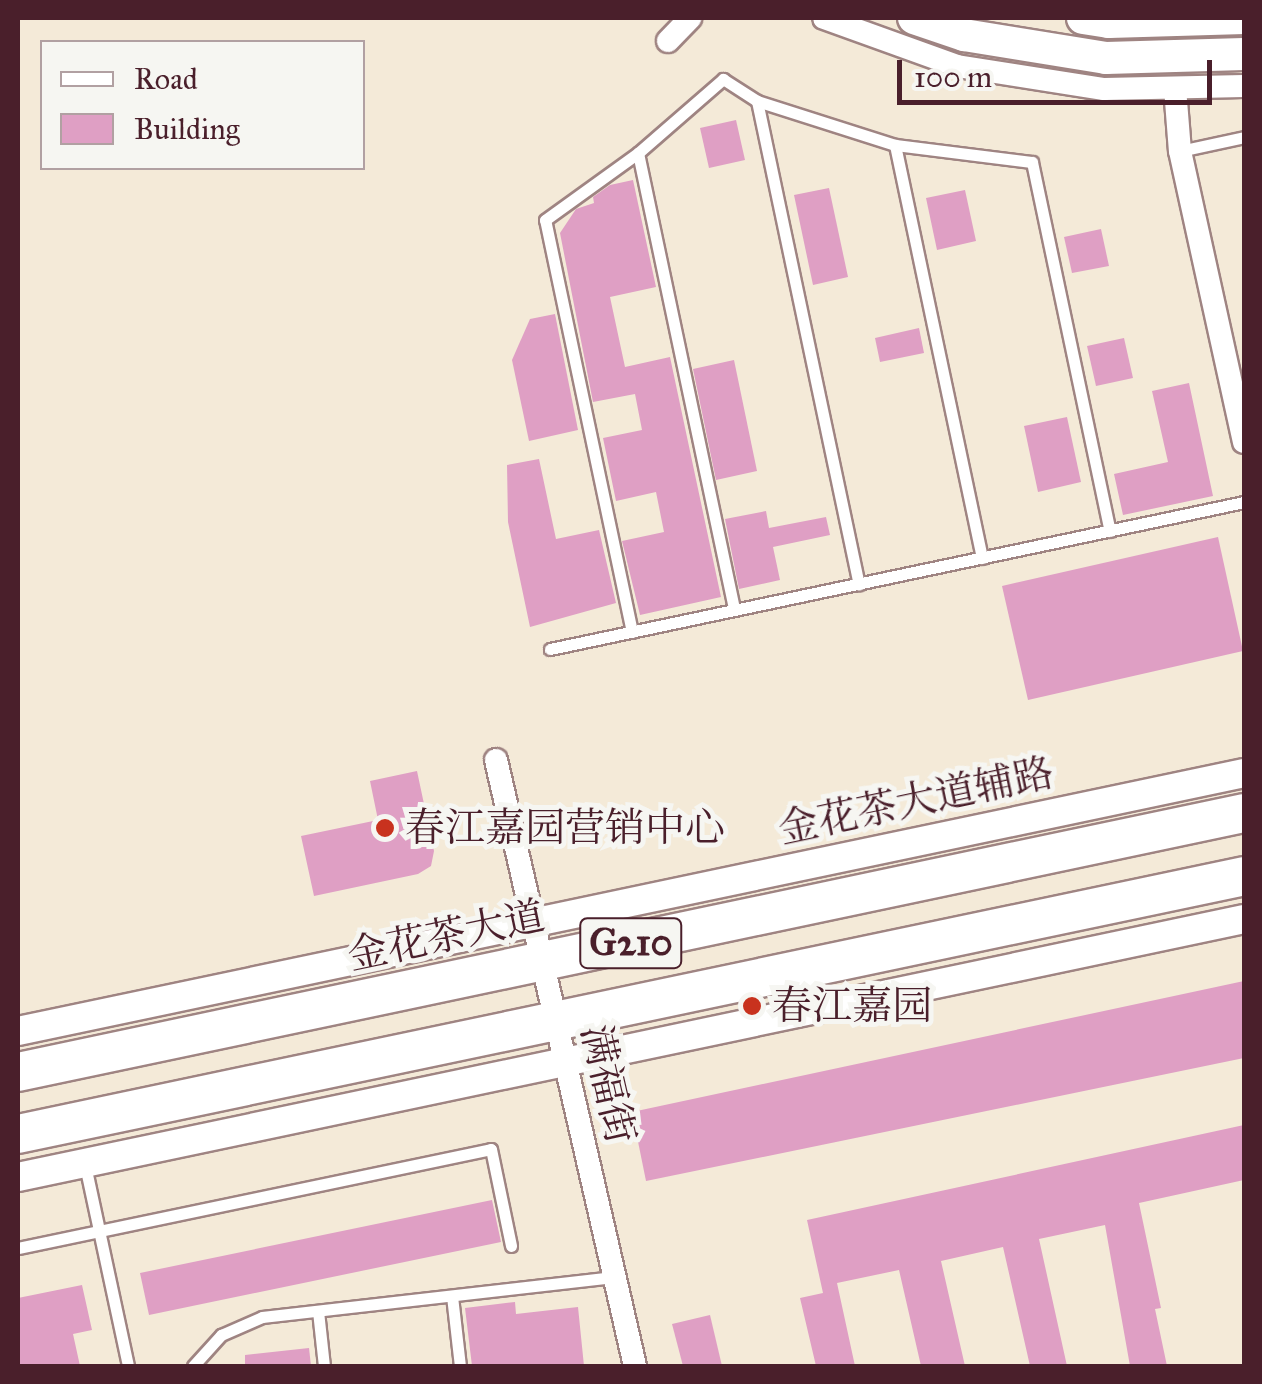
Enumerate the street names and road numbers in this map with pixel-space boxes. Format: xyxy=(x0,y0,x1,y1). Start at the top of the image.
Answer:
street label: 金花茶大道辅路 xyxy=(774,748,1058,854)
street label: 金花茶大道 xyxy=(343,892,549,980)
road number: G210 xyxy=(578,910,684,976)
street label: 满福街 xyxy=(571,1020,645,1148)

